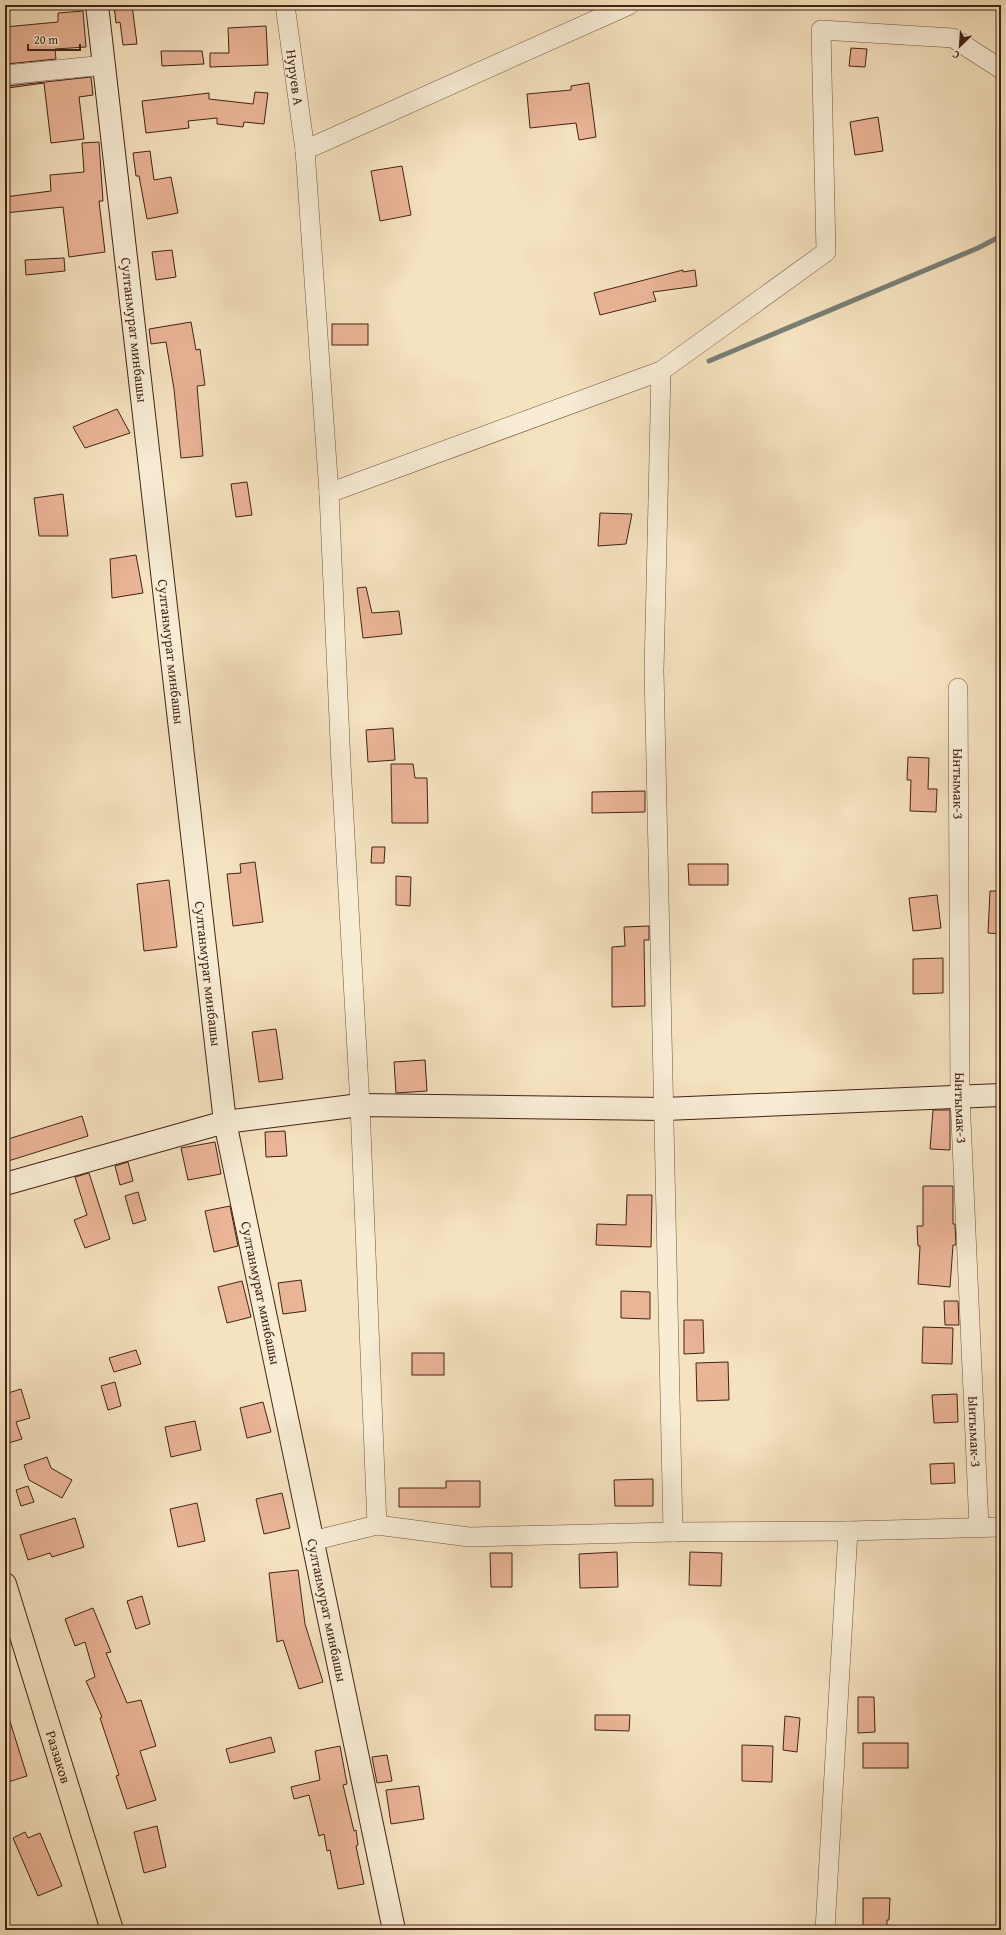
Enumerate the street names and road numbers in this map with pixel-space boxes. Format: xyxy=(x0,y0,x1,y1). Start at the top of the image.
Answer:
street label: Нуруев А xyxy=(281,48,309,107)
street label: Султанмурат минбашы xyxy=(116,256,152,404)
street label: Султанмурат минбашы xyxy=(153,578,189,726)
street label: Ынтымак-3 xyxy=(948,748,969,820)
street label: Султанмурат минбашы xyxy=(190,900,226,1048)
street label: Ынтымак-3 xyxy=(950,1072,972,1144)
street label: Султанмурат минбашы xyxy=(236,1219,286,1367)
street label: Ынтымак-3 xyxy=(963,1396,986,1468)
street label: Султанмурат минбашы xyxy=(302,1537,352,1684)
street label: Раззаков xyxy=(41,1728,76,1786)

